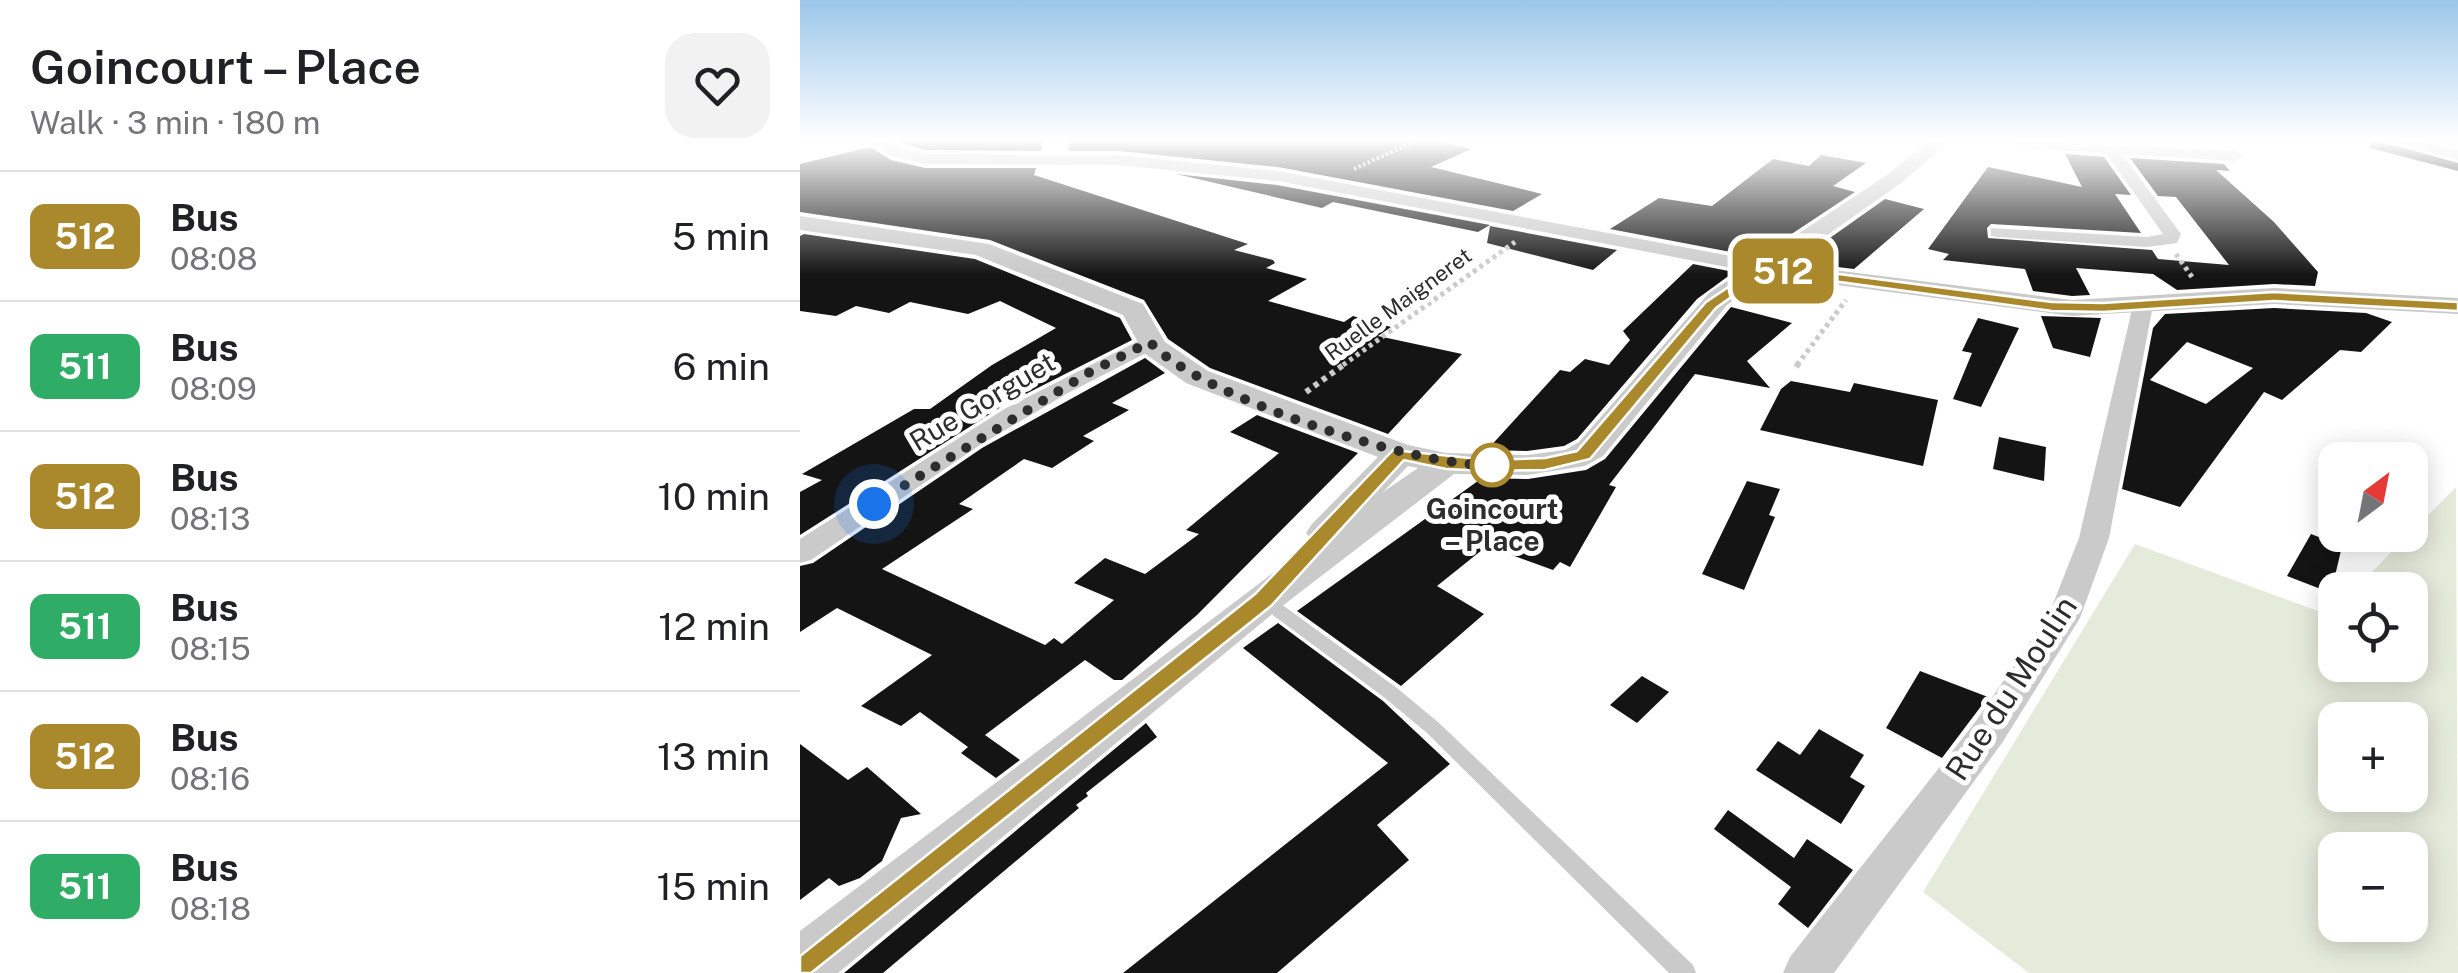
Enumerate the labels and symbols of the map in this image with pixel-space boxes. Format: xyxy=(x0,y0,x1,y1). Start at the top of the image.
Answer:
line badge: 512 xyxy=(1726,238,1840,304)
street label: Ruelle Maigneret xyxy=(1320,242,1476,366)
street label: Rue Gorguet xyxy=(903,345,1061,457)
north arrow xyxy=(2318,442,2428,552)
marker: Goincourt – Place xyxy=(1471,444,1513,486)
your location xyxy=(849,479,899,529)
place label: Goincourt – Place xyxy=(1426,492,1558,557)
street label: Rue du Moulin xyxy=(1938,589,2084,787)

